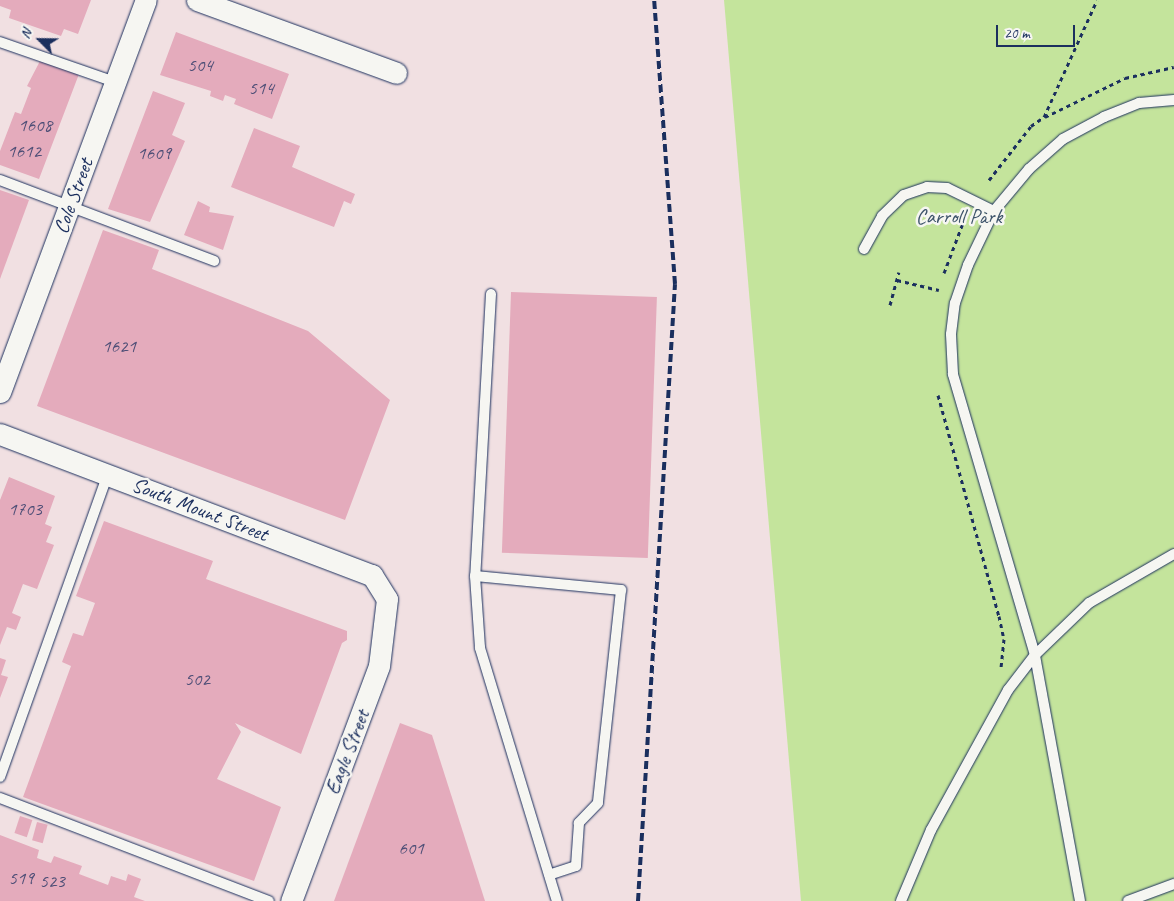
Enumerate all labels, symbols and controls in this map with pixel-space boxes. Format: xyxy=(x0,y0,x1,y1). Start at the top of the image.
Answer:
north arrow xyxy=(15,15,65,65)
scale bar xyxy=(999,15,1078,47)
text: 20 m xyxy=(1004,24,1030,43)
text: N xyxy=(16,27,35,41)
house number: 504 xyxy=(187,55,213,77)
house number: 514 xyxy=(248,78,274,100)
house number: 1608 xyxy=(18,115,52,137)
house number: 1612 xyxy=(7,141,41,163)
house number: 1609 xyxy=(137,143,171,165)
street label: Cole Street xyxy=(48,155,98,237)
park label: Carroll Park xyxy=(915,203,1003,229)
house number: 1621 xyxy=(102,336,136,358)
street label: South Mount Street xyxy=(128,471,272,547)
house number: 1703 xyxy=(8,499,42,521)
house number: 502 xyxy=(184,669,210,691)
street label: Eagle Street xyxy=(319,706,375,798)
house number: 601 xyxy=(398,838,424,860)
house number: 519 xyxy=(8,868,34,890)
house number: 523 xyxy=(39,871,65,893)

